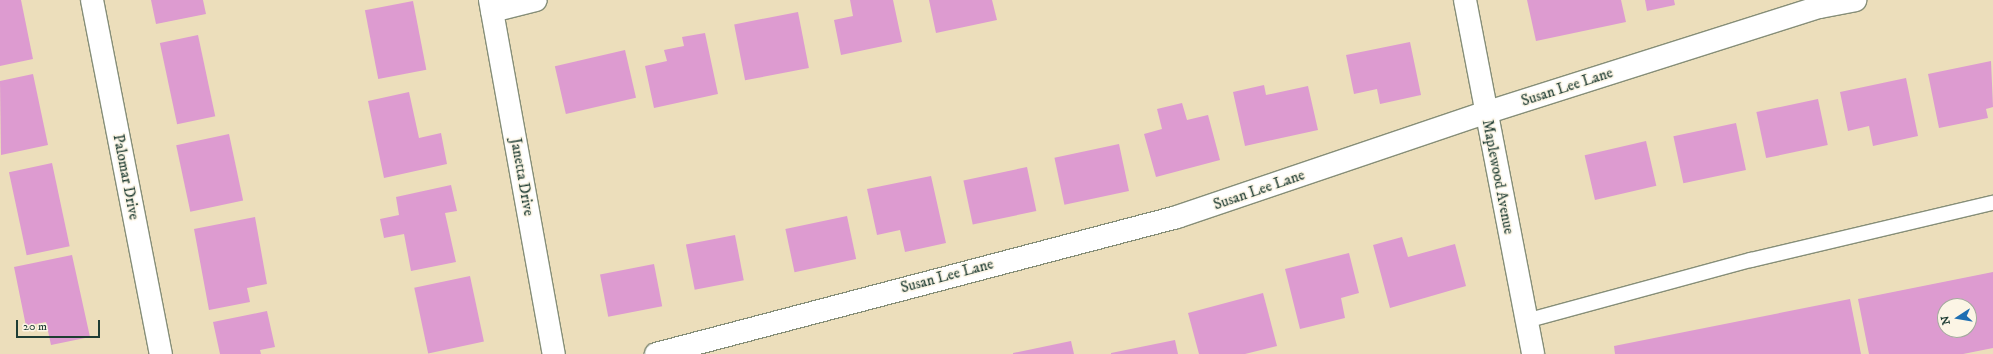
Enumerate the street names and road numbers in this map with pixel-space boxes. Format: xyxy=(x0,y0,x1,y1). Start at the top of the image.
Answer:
street label: Susan Lee Lane xyxy=(1519,64,1615,110)
street label: Maplewood Avenue xyxy=(1478,118,1518,236)
street label: Palomar Drive xyxy=(109,133,143,221)
street label: Janetta Drive xyxy=(506,137,538,217)
street label: Susan Lee Lane xyxy=(1211,166,1307,214)
street label: Susan Lee Lane xyxy=(899,255,995,297)

